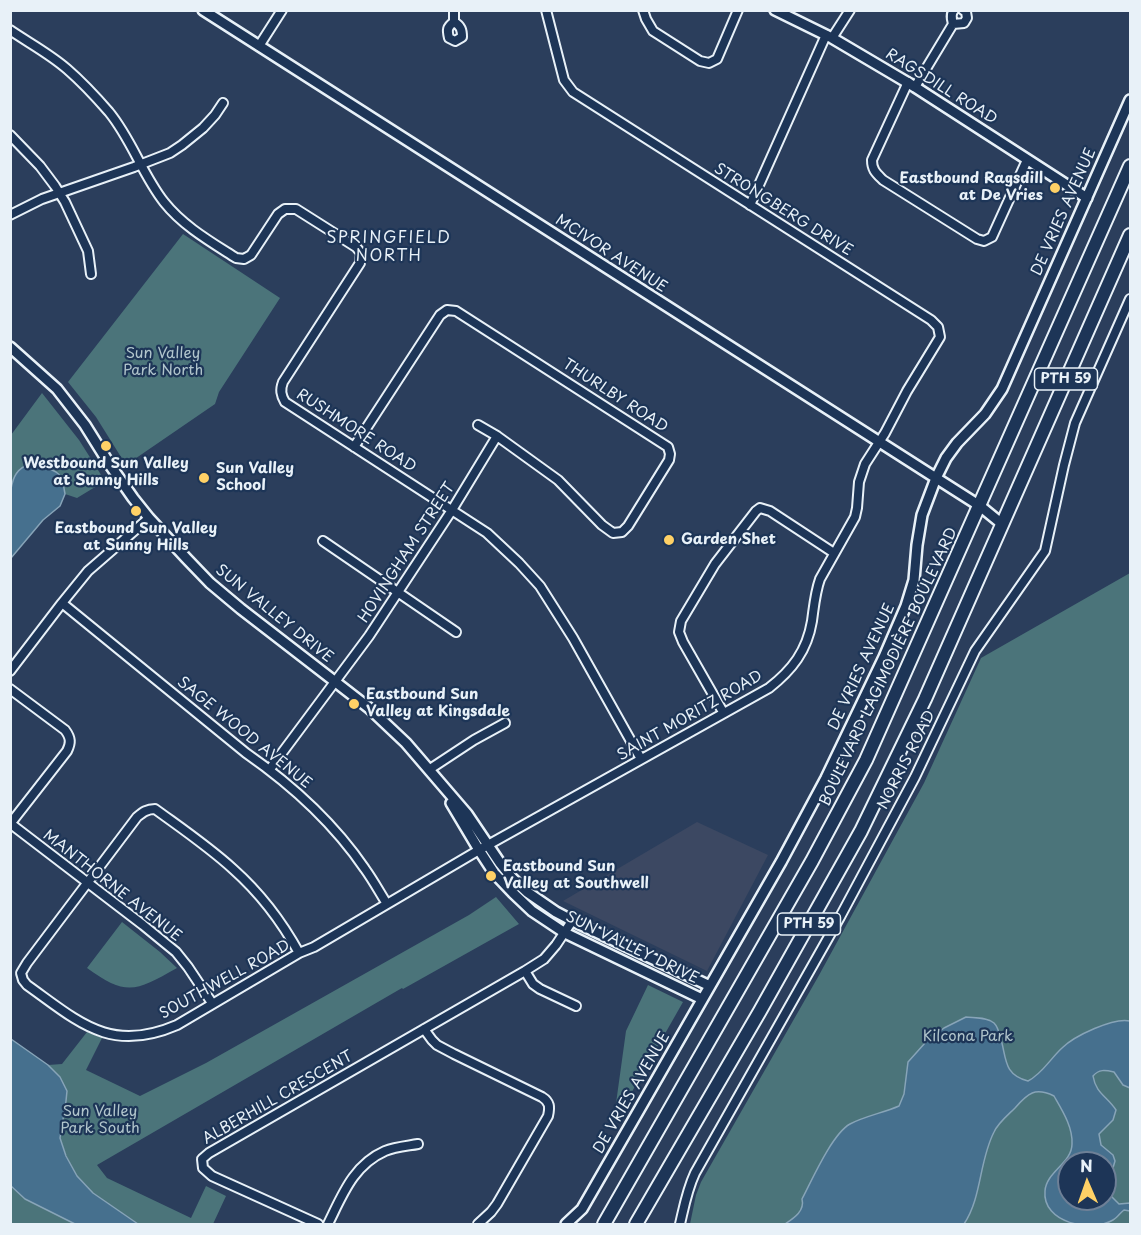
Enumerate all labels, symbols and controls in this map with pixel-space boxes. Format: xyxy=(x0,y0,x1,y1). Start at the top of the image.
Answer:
street label: RAGSDILL ROAD xyxy=(882,45,1000,129)
street label: DE VRIES AVENUE xyxy=(1028,146,1100,278)
street label: STRONGBERG DRIVE xyxy=(710,160,856,260)
place label: Eastbound Ragsdill at De Vries xyxy=(900,170,1043,205)
marker: Eastbound Ragsdill at De Vries xyxy=(1048,181,1062,195)
street label: MCIVOR AVENUE xyxy=(552,211,670,297)
district label: SPRINGFIELD NORTH xyxy=(328,229,450,267)
park label: Sun Valley Park North xyxy=(123,345,203,380)
street label: THURLBY ROAD xyxy=(559,355,671,437)
road number: PTH 59 xyxy=(1034,368,1098,390)
street label: RUSHMORE ROAD xyxy=(293,386,419,476)
marker: Westbound Sun Valley at Sunny Hills xyxy=(99,439,113,453)
place label: Westbound Sun Valley at Sunny Hills xyxy=(23,455,189,490)
place label: Sun Valley School xyxy=(216,460,294,495)
marker: Sun Valley School xyxy=(197,471,211,485)
street label: HOVINGHAM STREET xyxy=(355,480,459,626)
marker: Eastbound Sun Valley at Sunny Hills xyxy=(129,504,143,518)
place label: Eastbound Sun Valley at Sunny Hills xyxy=(55,520,217,555)
street label: BOULEVARD LAGIMODIÈRE BOULEVARD xyxy=(816,525,962,809)
place label: Garden Shet xyxy=(681,531,776,549)
marker: Garden Shet xyxy=(662,533,676,547)
street label: SUN VALLEY DRIVE xyxy=(212,561,336,667)
street label: DE VRIES AVENUE xyxy=(825,601,899,733)
street label: SAINT MORITZ ROAD xyxy=(614,667,766,765)
street label: SAGE WOOD AVENUE xyxy=(173,673,315,793)
place label: Eastbound Sun Valley at Kingsdale xyxy=(366,686,510,721)
marker: Eastbound Sun Valley at Kingsdale xyxy=(347,697,361,711)
street label: NORRIS ROAD xyxy=(874,708,940,812)
street label: MANTHORNE AVENUE xyxy=(39,826,185,946)
place label: Eastbound Sun Valley at Southwell xyxy=(503,858,649,893)
marker: Eastbound Sun Valley at Southwell xyxy=(484,869,498,883)
street label: SUN VALLEY DRIVE xyxy=(563,908,701,988)
road number: PTH 59 xyxy=(778,913,840,935)
street label: SOUTHWELL ROAD xyxy=(157,937,293,1023)
park label: Kilcona Park xyxy=(923,1028,1013,1046)
street label: DE VRIES AVENUE xyxy=(590,1029,674,1157)
street label: ALBERHILL CRESCENT xyxy=(200,1048,356,1148)
park label: Sun Valley Park South xyxy=(60,1103,140,1138)
north arrow xyxy=(1057,1151,1117,1211)
text: N xyxy=(1080,1153,1093,1177)

